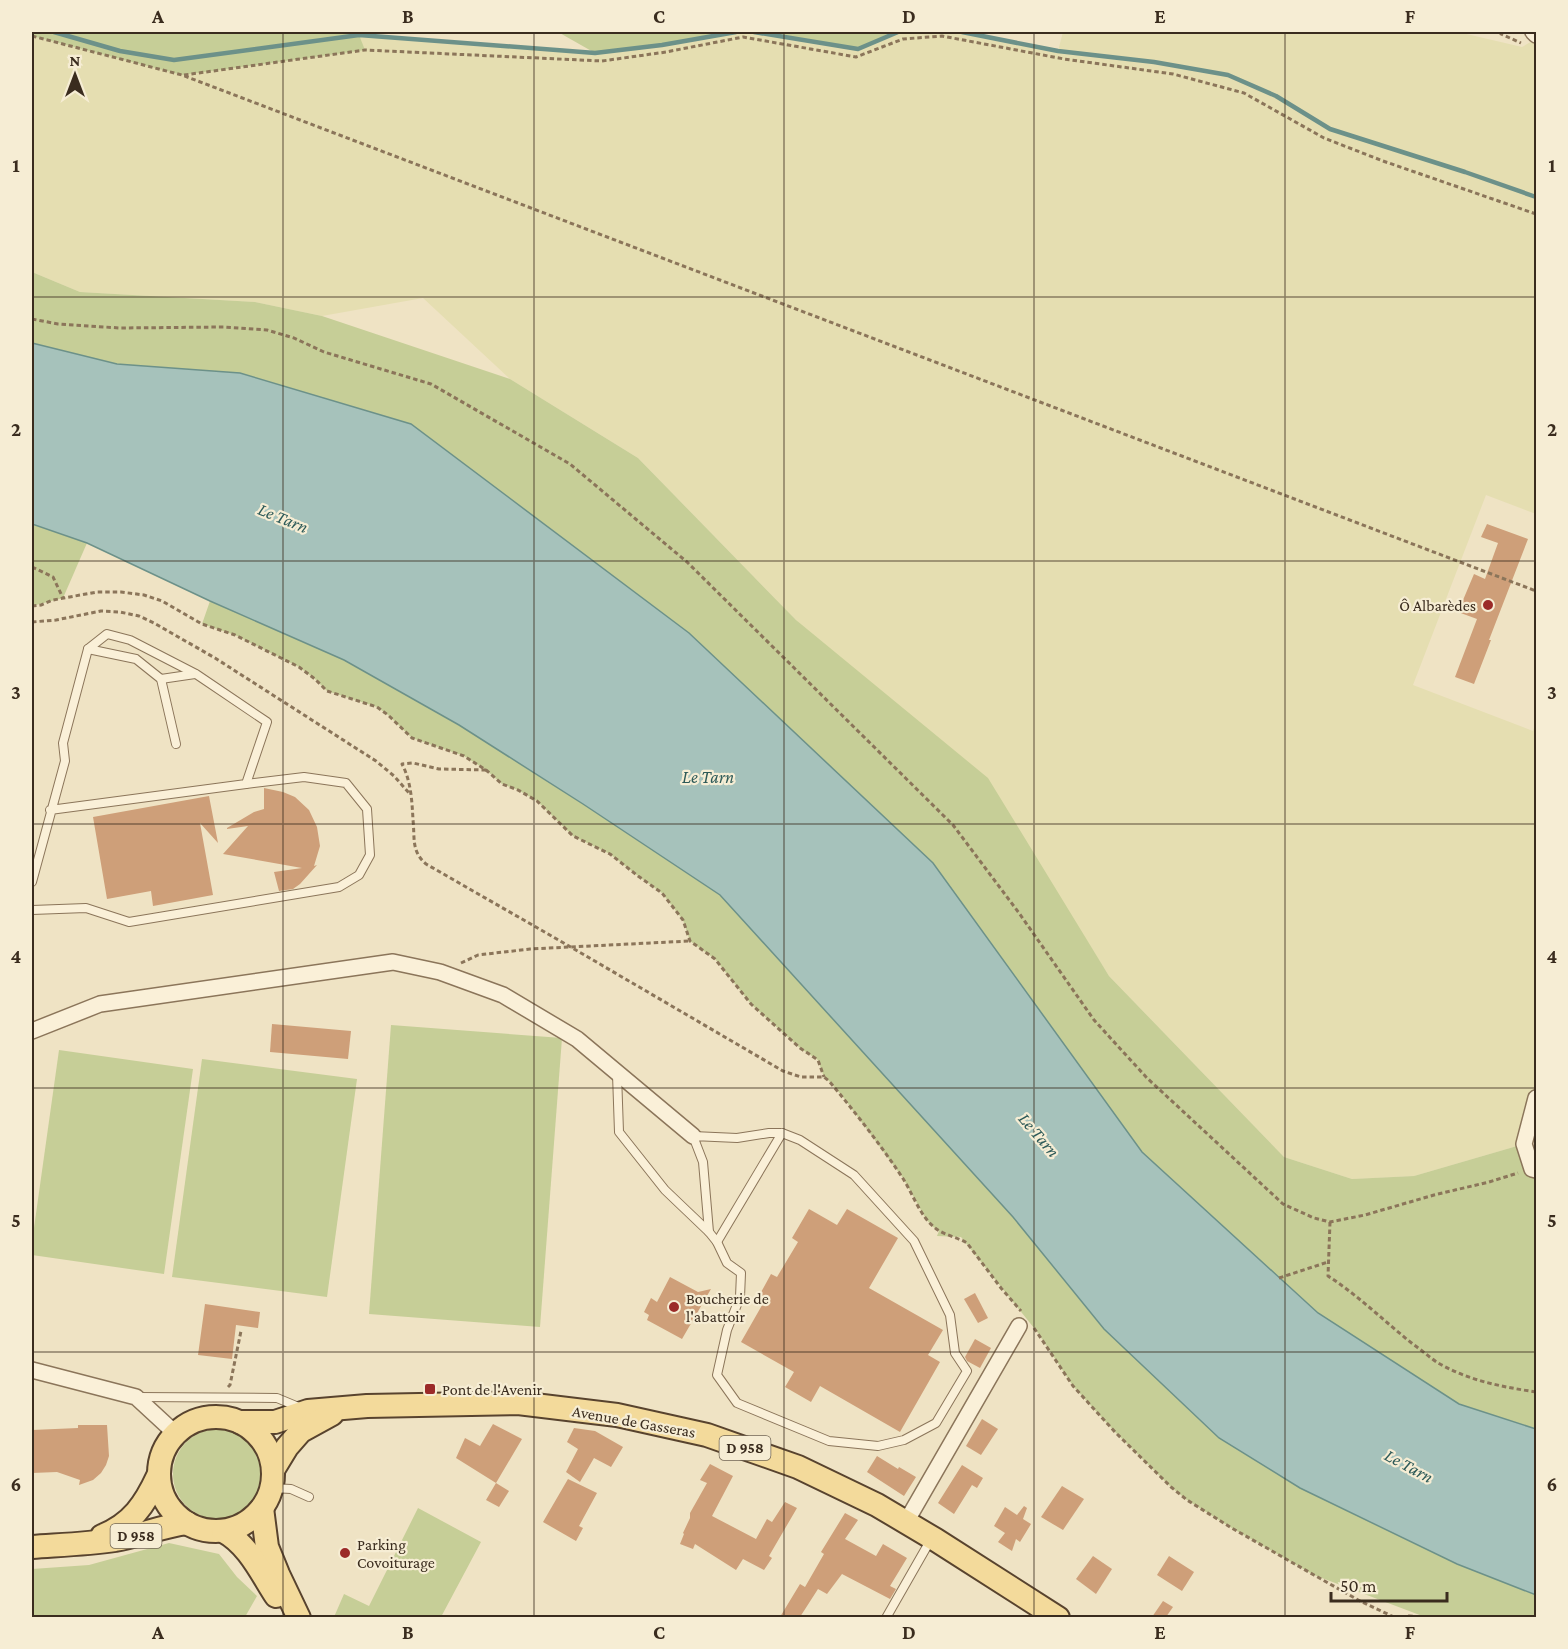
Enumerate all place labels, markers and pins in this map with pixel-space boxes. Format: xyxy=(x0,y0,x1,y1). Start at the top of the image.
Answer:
place label: Ô Albarèdes xyxy=(1399,597,1476,614)
marker: Ô Albarèdes xyxy=(1481,598,1495,612)
place label: Boucherie de l'abattoir xyxy=(686,1290,769,1325)
marker: Boucherie de l'abattoir xyxy=(667,1300,681,1314)
place label: Pont de l'Avenir xyxy=(442,1381,543,1398)
marker: Pont de l'Avenir xyxy=(423,1382,437,1396)
place label: Parking Covoiturage xyxy=(357,1536,435,1572)
marker: Parking Covoiturage xyxy=(338,1546,352,1560)

